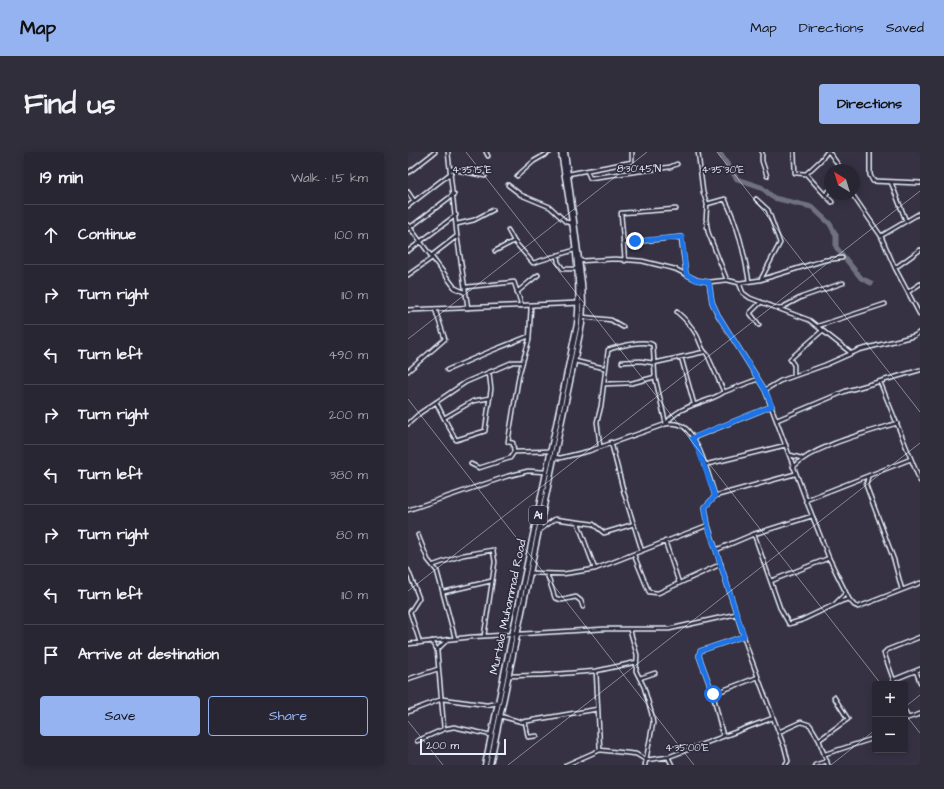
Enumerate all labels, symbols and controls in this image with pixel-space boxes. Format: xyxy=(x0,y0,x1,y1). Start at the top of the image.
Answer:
text: Map xyxy=(20,15,56,42)
text: Map xyxy=(750,18,777,38)
text: Directions xyxy=(799,18,864,38)
text: Saved xyxy=(886,18,924,38)
button: Directions xyxy=(819,84,920,124)
text: Find us xyxy=(24,85,115,124)
text: 8°30'45"N xyxy=(617,162,661,176)
text: 4°35'15"E xyxy=(452,163,492,177)
text: 4°35'30"E xyxy=(702,163,744,177)
north arrow xyxy=(824,164,860,200)
text: 19 min xyxy=(40,166,83,190)
text: Walk · 1.5 km xyxy=(291,169,368,187)
icon: ahead xyxy=(40,224,62,246)
text: Continue xyxy=(78,224,136,245)
text: 100 m xyxy=(335,226,368,244)
route end xyxy=(626,232,644,250)
icon: right xyxy=(40,284,62,306)
text: Turn right xyxy=(78,284,149,305)
text: 110 m xyxy=(341,286,368,304)
icon: left xyxy=(40,344,62,366)
text: Turn left xyxy=(78,344,142,365)
text: 490 m xyxy=(328,346,368,364)
icon: right xyxy=(40,404,62,426)
text: Turn right xyxy=(78,404,149,425)
text: 200 m xyxy=(329,406,368,424)
icon: left xyxy=(40,464,62,486)
text: Turn left xyxy=(78,464,142,485)
text: 380 m xyxy=(329,466,368,484)
road number: A1 xyxy=(529,506,547,524)
icon: right xyxy=(40,524,62,546)
text: Turn right xyxy=(78,524,149,545)
text: 80 m xyxy=(336,526,368,544)
street label: Murtala Muhammad Road xyxy=(485,538,531,676)
icon: left xyxy=(40,584,62,606)
text: Turn left xyxy=(78,584,142,605)
text: 110 m xyxy=(341,586,368,604)
icon: arrive xyxy=(40,644,62,666)
text: Arrive at destination xyxy=(78,644,219,665)
map controls xyxy=(872,681,908,753)
button: + xyxy=(872,681,908,717)
route start xyxy=(704,685,722,703)
button: Save xyxy=(40,696,200,736)
button: Share xyxy=(208,696,368,736)
button: − xyxy=(872,717,908,753)
scale bar xyxy=(420,737,506,756)
text: 200 m xyxy=(426,738,459,753)
text: 4°35'00"E xyxy=(665,741,709,755)

